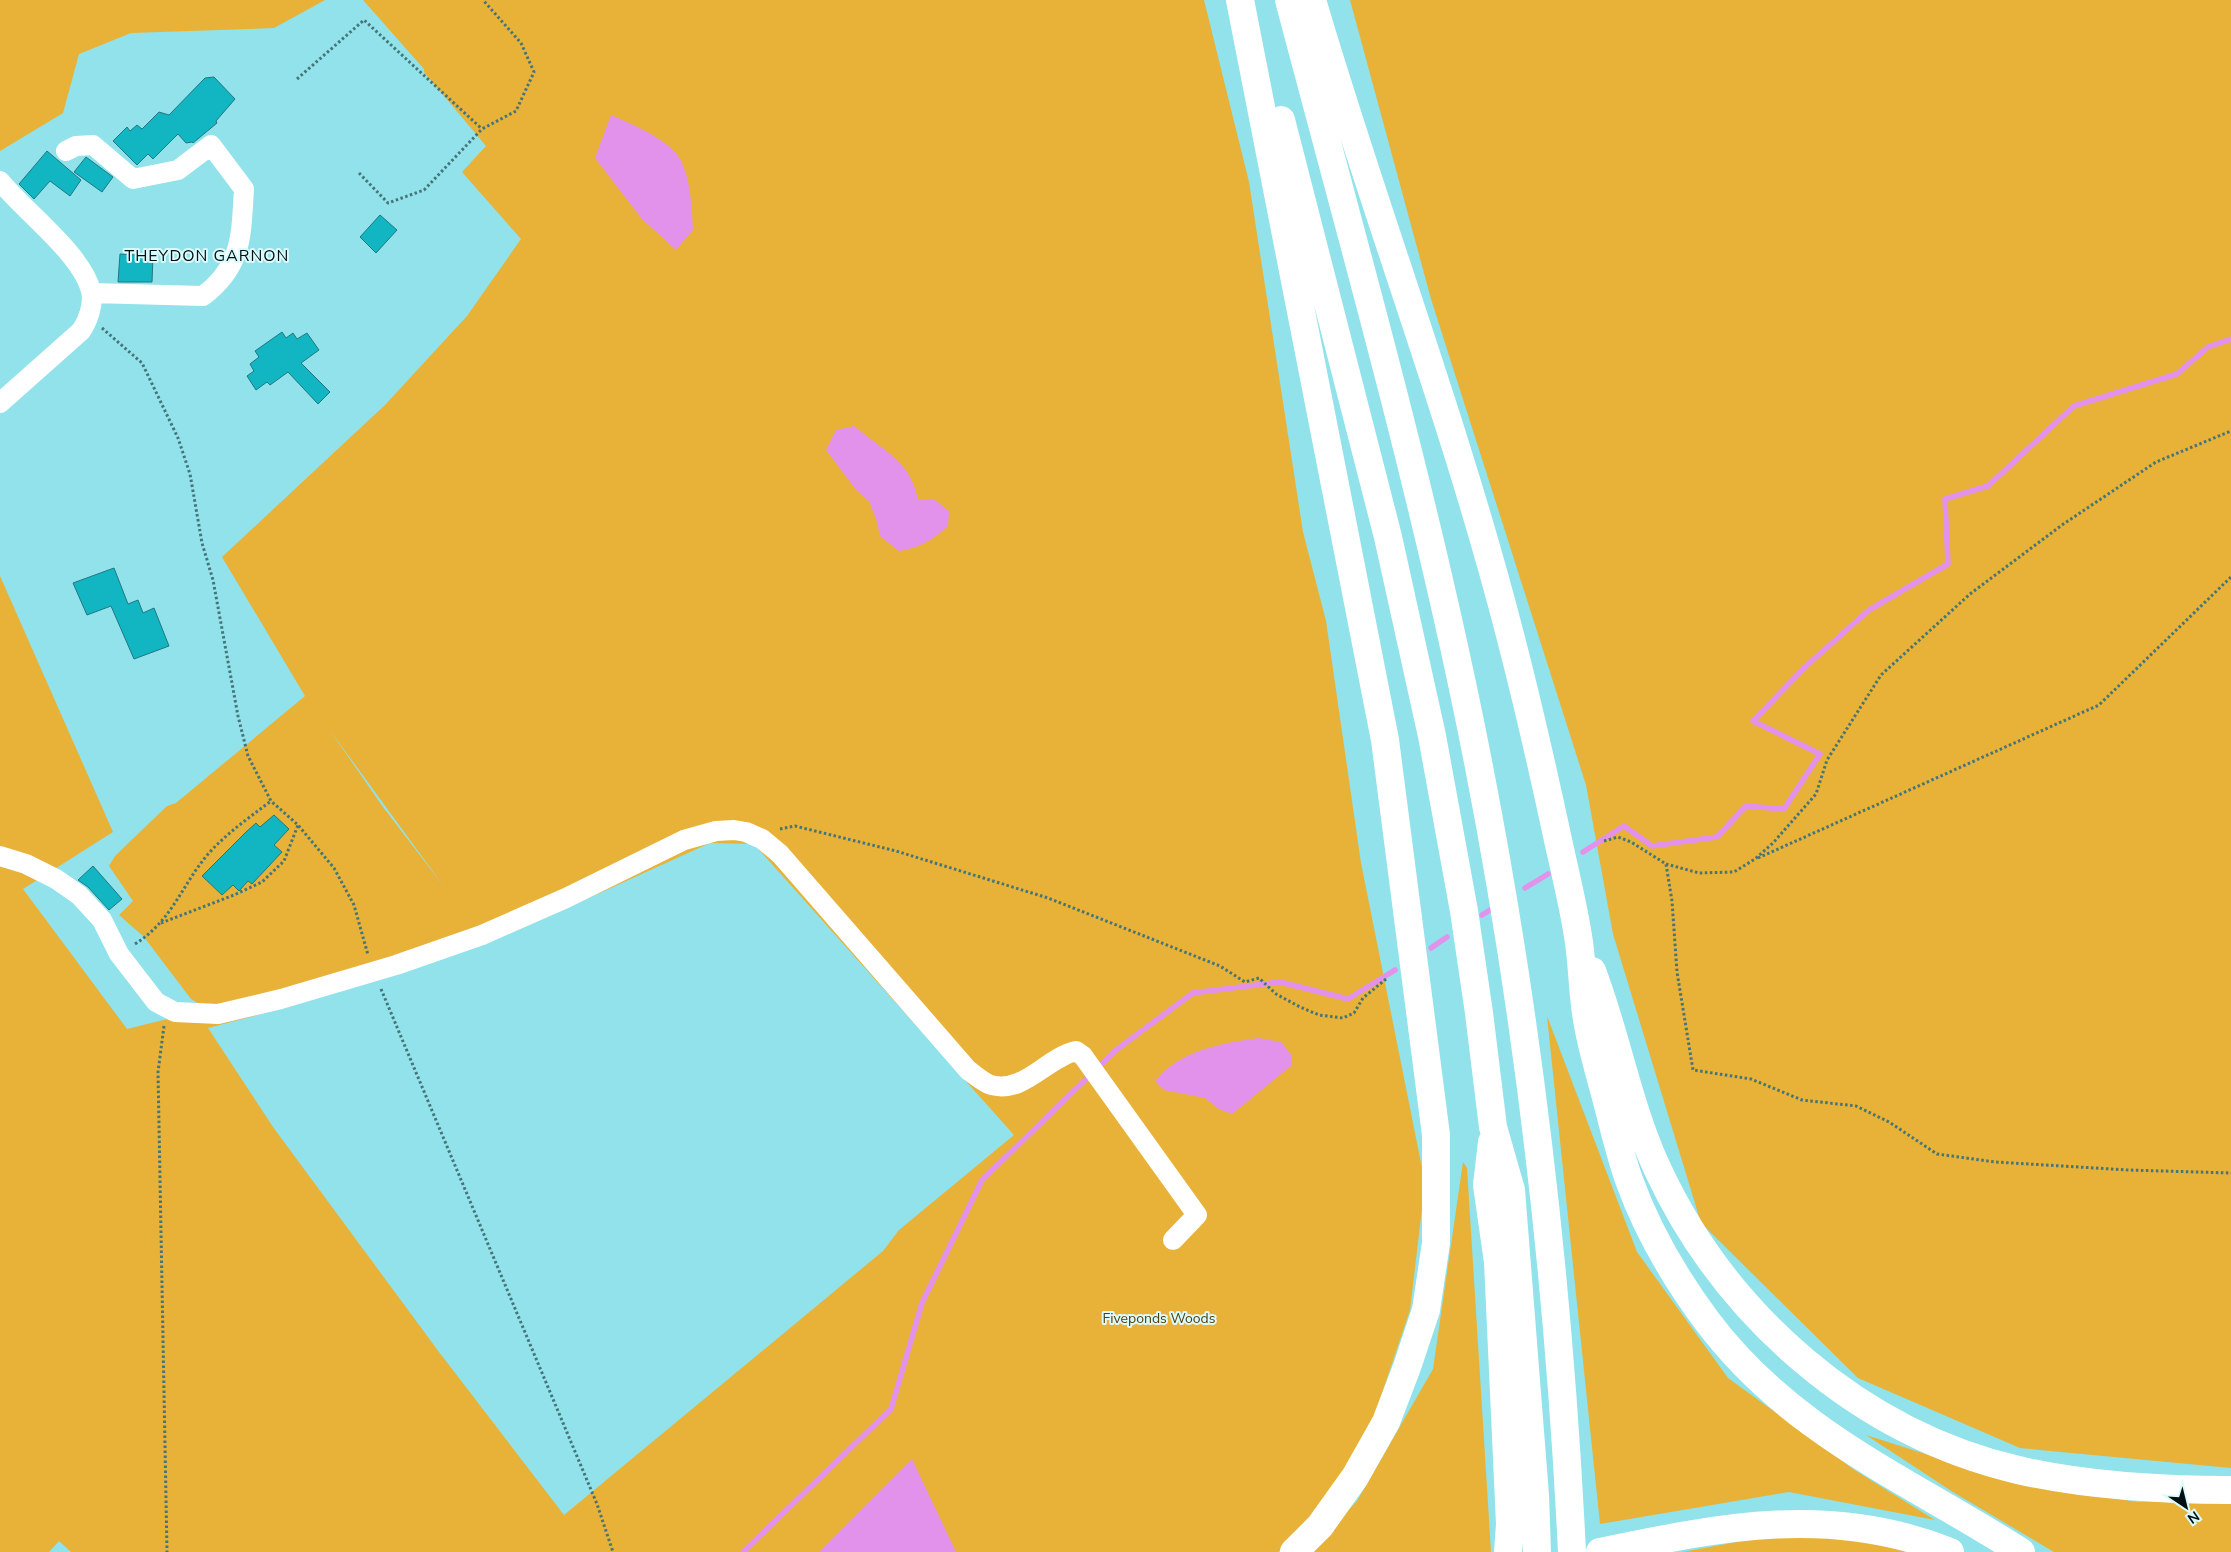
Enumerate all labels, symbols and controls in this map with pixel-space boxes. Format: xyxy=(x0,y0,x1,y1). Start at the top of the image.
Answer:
district label: THEYDON GARNON xyxy=(125,245,289,267)
park label: Fiveponds Woods xyxy=(1103,1309,1216,1328)
north arrow xyxy=(2161,1482,2211,1532)
text: N xyxy=(2183,1506,2203,1528)

